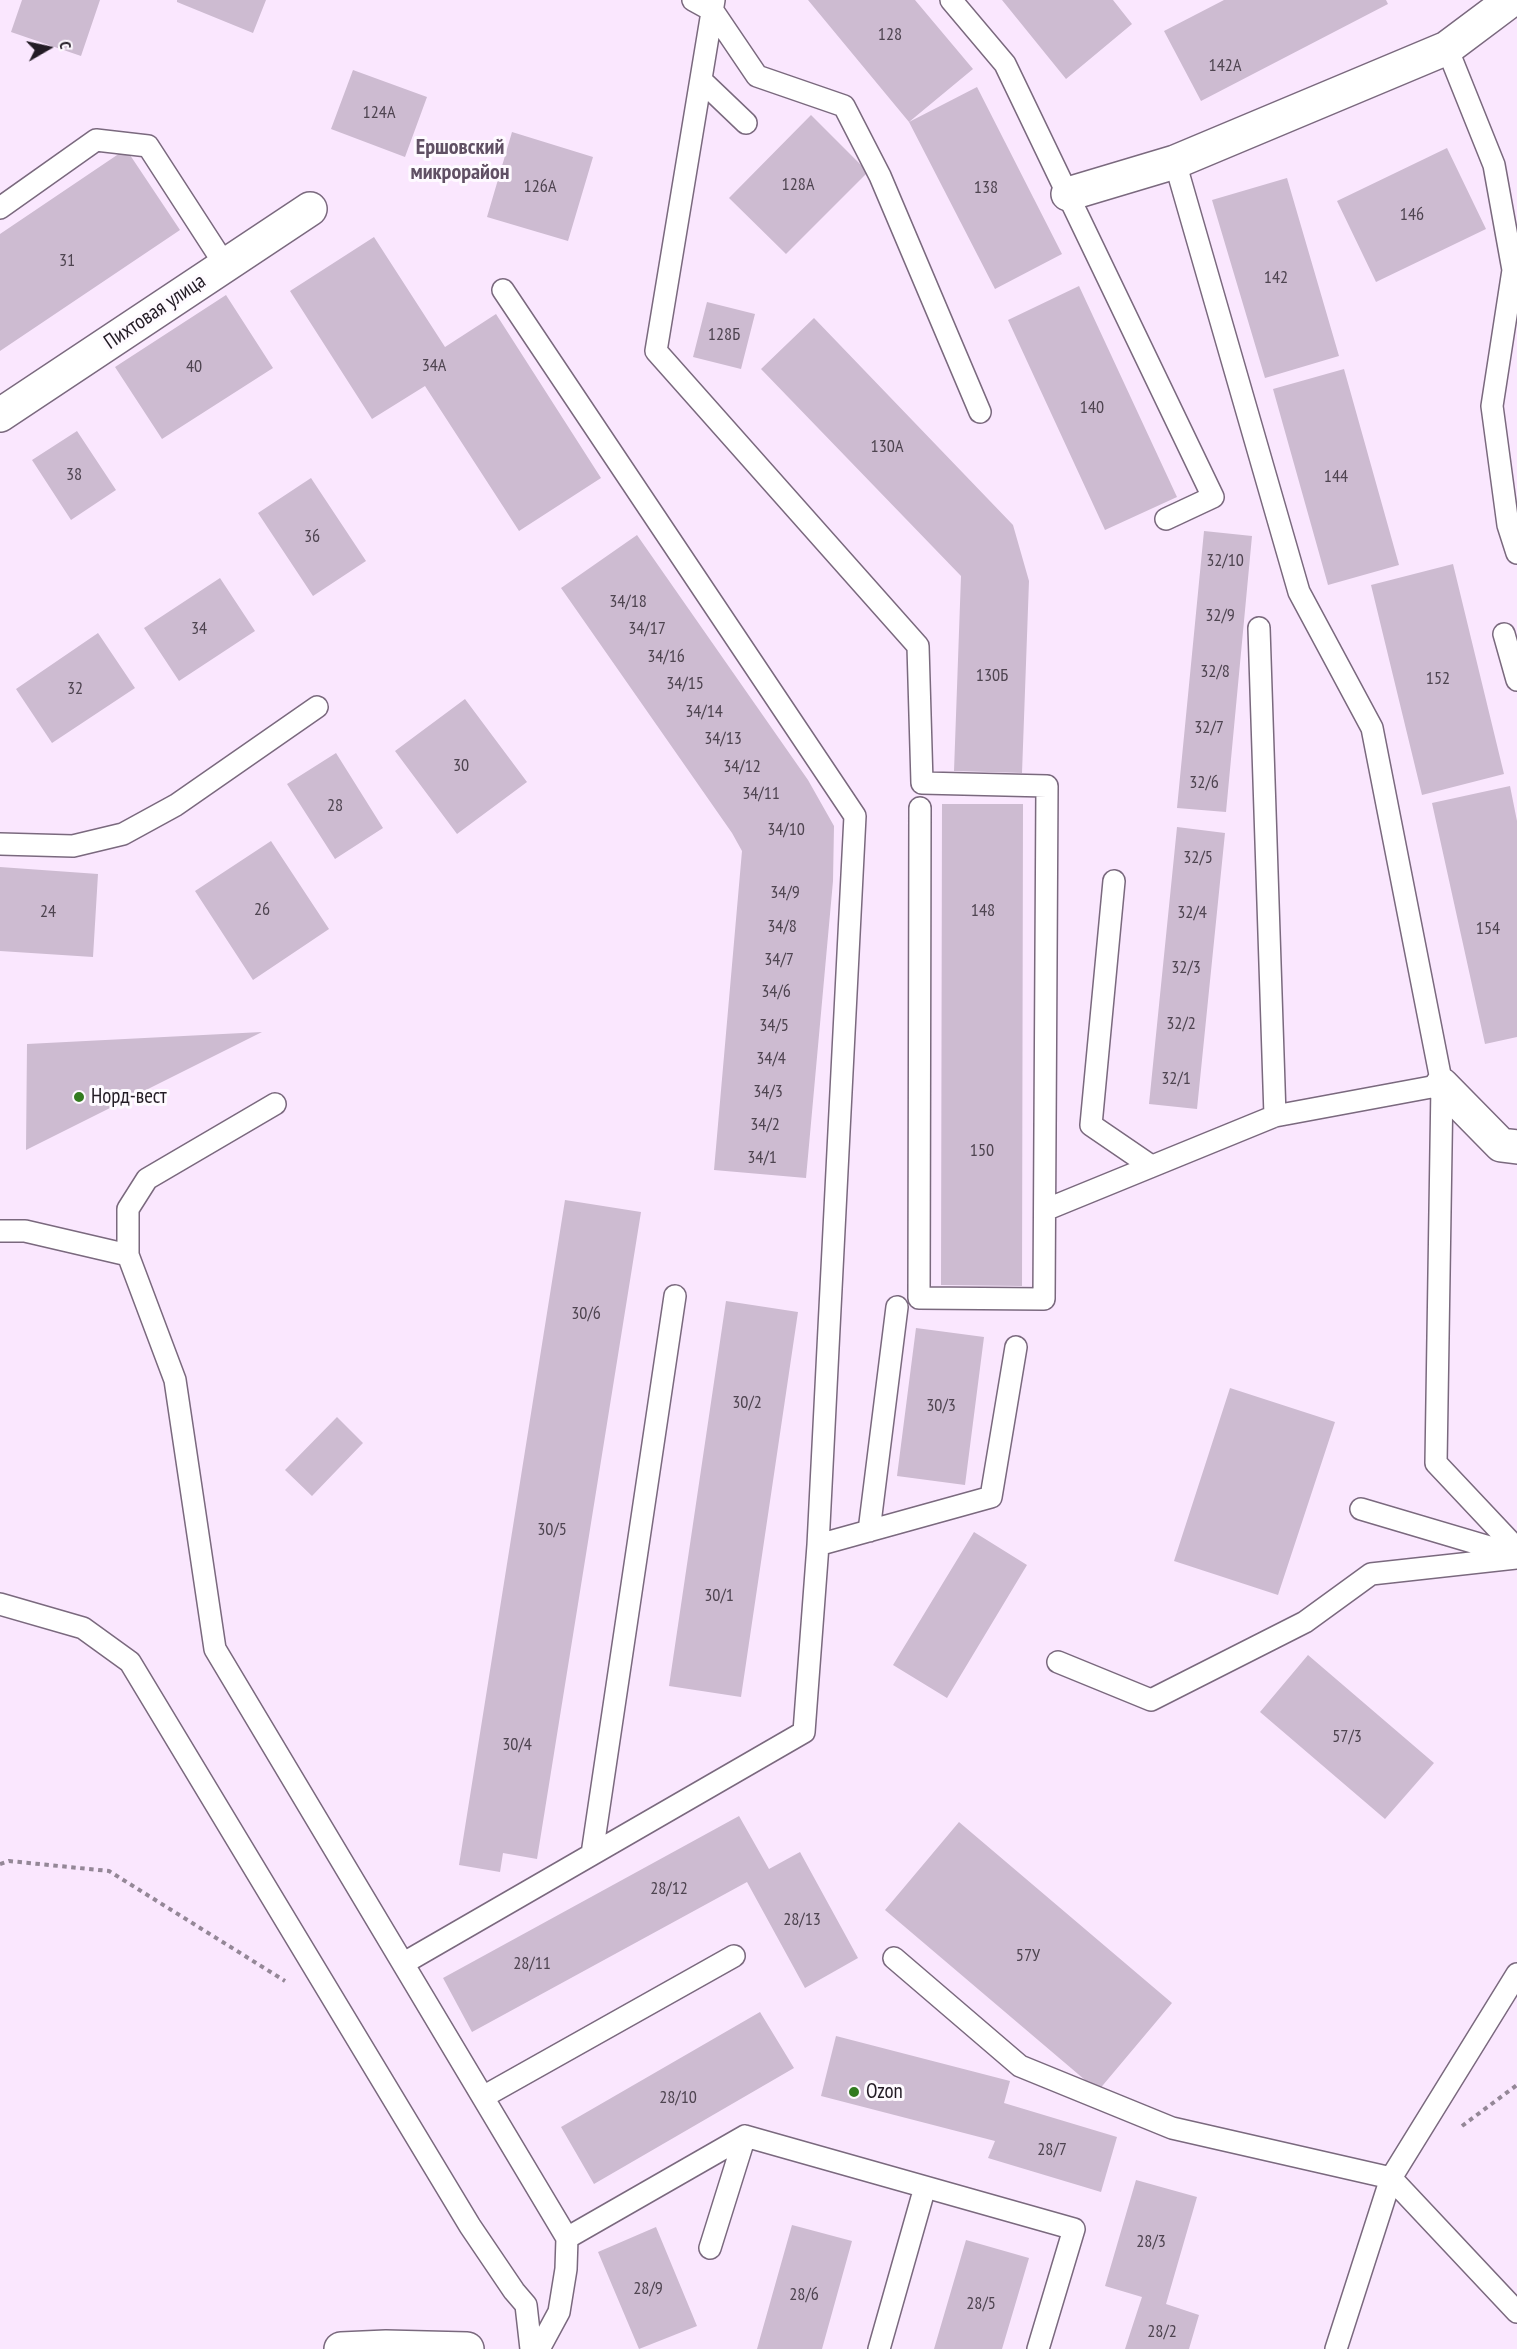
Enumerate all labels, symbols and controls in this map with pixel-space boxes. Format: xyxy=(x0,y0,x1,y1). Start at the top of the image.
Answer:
north arrow xyxy=(18,18,78,78)
house number: 128 xyxy=(878,24,902,46)
text: С xyxy=(55,40,76,50)
house number: 142А xyxy=(1209,55,1241,77)
house number: 124А xyxy=(363,102,395,124)
district label: Ершовский микрорайон xyxy=(410,135,510,186)
house number: 128А xyxy=(782,174,814,196)
house number: 126А xyxy=(524,176,556,198)
house number: 138 xyxy=(974,177,998,199)
house number: 146 xyxy=(1400,204,1424,226)
house number: 31 xyxy=(59,250,75,272)
house number: 142 xyxy=(1264,267,1288,289)
street label: Пихтовая улица xyxy=(99,269,211,355)
house number: 128Б xyxy=(708,324,740,346)
house number: 34А xyxy=(422,355,446,377)
house number: 40 xyxy=(186,356,202,378)
house number: 140 xyxy=(1080,397,1104,419)
house number: 130А xyxy=(871,436,903,458)
house number: 38 xyxy=(66,464,82,486)
house number: 144 xyxy=(1324,466,1348,488)
house number: 36 xyxy=(304,526,320,548)
house number: 32/10 xyxy=(1206,550,1244,572)
house number: 34/18 xyxy=(609,591,647,613)
house number: 32/9 xyxy=(1205,605,1235,627)
house number: 34 xyxy=(191,618,207,640)
house number: 34/17 xyxy=(628,618,666,640)
house number: 34/16 xyxy=(647,646,685,668)
house number: 32/8 xyxy=(1200,661,1230,683)
house number: 130Б xyxy=(976,665,1008,687)
house number: 152 xyxy=(1426,668,1450,690)
house number: 34/15 xyxy=(666,673,704,695)
house number: 32 xyxy=(67,678,83,700)
house number: 34/14 xyxy=(685,701,723,723)
house number: 32/7 xyxy=(1194,717,1224,739)
house number: 34/13 xyxy=(704,728,742,750)
house number: 30 xyxy=(453,755,469,777)
house number: 34/12 xyxy=(723,756,761,778)
house number: 32/6 xyxy=(1189,772,1219,794)
house number: 34/11 xyxy=(742,783,780,805)
house number: 28 xyxy=(327,795,343,817)
house number: 34/10 xyxy=(767,819,805,841)
house number: 32/5 xyxy=(1183,847,1213,869)
house number: 34/9 xyxy=(770,882,800,904)
house number: 26 xyxy=(254,899,270,921)
house number: 148 xyxy=(971,900,995,922)
house number: 24 xyxy=(40,901,56,923)
house number: 32/4 xyxy=(1177,902,1207,924)
house number: 34/8 xyxy=(767,916,797,938)
house number: 154 xyxy=(1476,918,1500,940)
house number: 34/7 xyxy=(764,949,794,971)
house number: 32/3 xyxy=(1171,957,1201,979)
house number: 34/6 xyxy=(761,981,791,1003)
house number: 32/2 xyxy=(1166,1013,1196,1035)
house number: 34/5 xyxy=(759,1015,789,1037)
house number: 34/4 xyxy=(756,1048,786,1070)
house number: 32/1 xyxy=(1161,1068,1191,1090)
house number: 34/3 xyxy=(753,1081,783,1103)
place label: Норд-вест xyxy=(91,1084,167,1110)
marker: Норд-вест xyxy=(72,1090,86,1104)
house number: 34/2 xyxy=(750,1114,780,1136)
house number: 150 xyxy=(970,1140,994,1162)
house number: 34/1 xyxy=(747,1147,777,1169)
house number: 30/6 xyxy=(571,1303,601,1325)
house number: 30/2 xyxy=(732,1392,762,1414)
house number: 30/3 xyxy=(926,1395,956,1417)
house number: 30/5 xyxy=(537,1519,567,1541)
house number: 30/1 xyxy=(704,1585,734,1607)
house number: 57/3 xyxy=(1332,1726,1362,1748)
house number: 30/4 xyxy=(502,1734,532,1756)
house number: 28/12 xyxy=(650,1878,688,1900)
house number: 28/13 xyxy=(783,1909,821,1931)
house number: 57У xyxy=(1016,1945,1040,1967)
house number: 28/11 xyxy=(513,1953,551,1975)
place label: Ozon xyxy=(866,2079,903,2105)
marker: Ozon xyxy=(847,2085,861,2099)
house number: 28/10 xyxy=(659,2087,697,2109)
house number: 28/7 xyxy=(1037,2139,1067,2161)
house number: 28/3 xyxy=(1136,2231,1166,2253)
house number: 28/9 xyxy=(633,2278,663,2300)
house number: 28/6 xyxy=(789,2284,819,2306)
house number: 28/5 xyxy=(966,2293,996,2315)
house number: 28/2 xyxy=(1147,2321,1177,2343)

